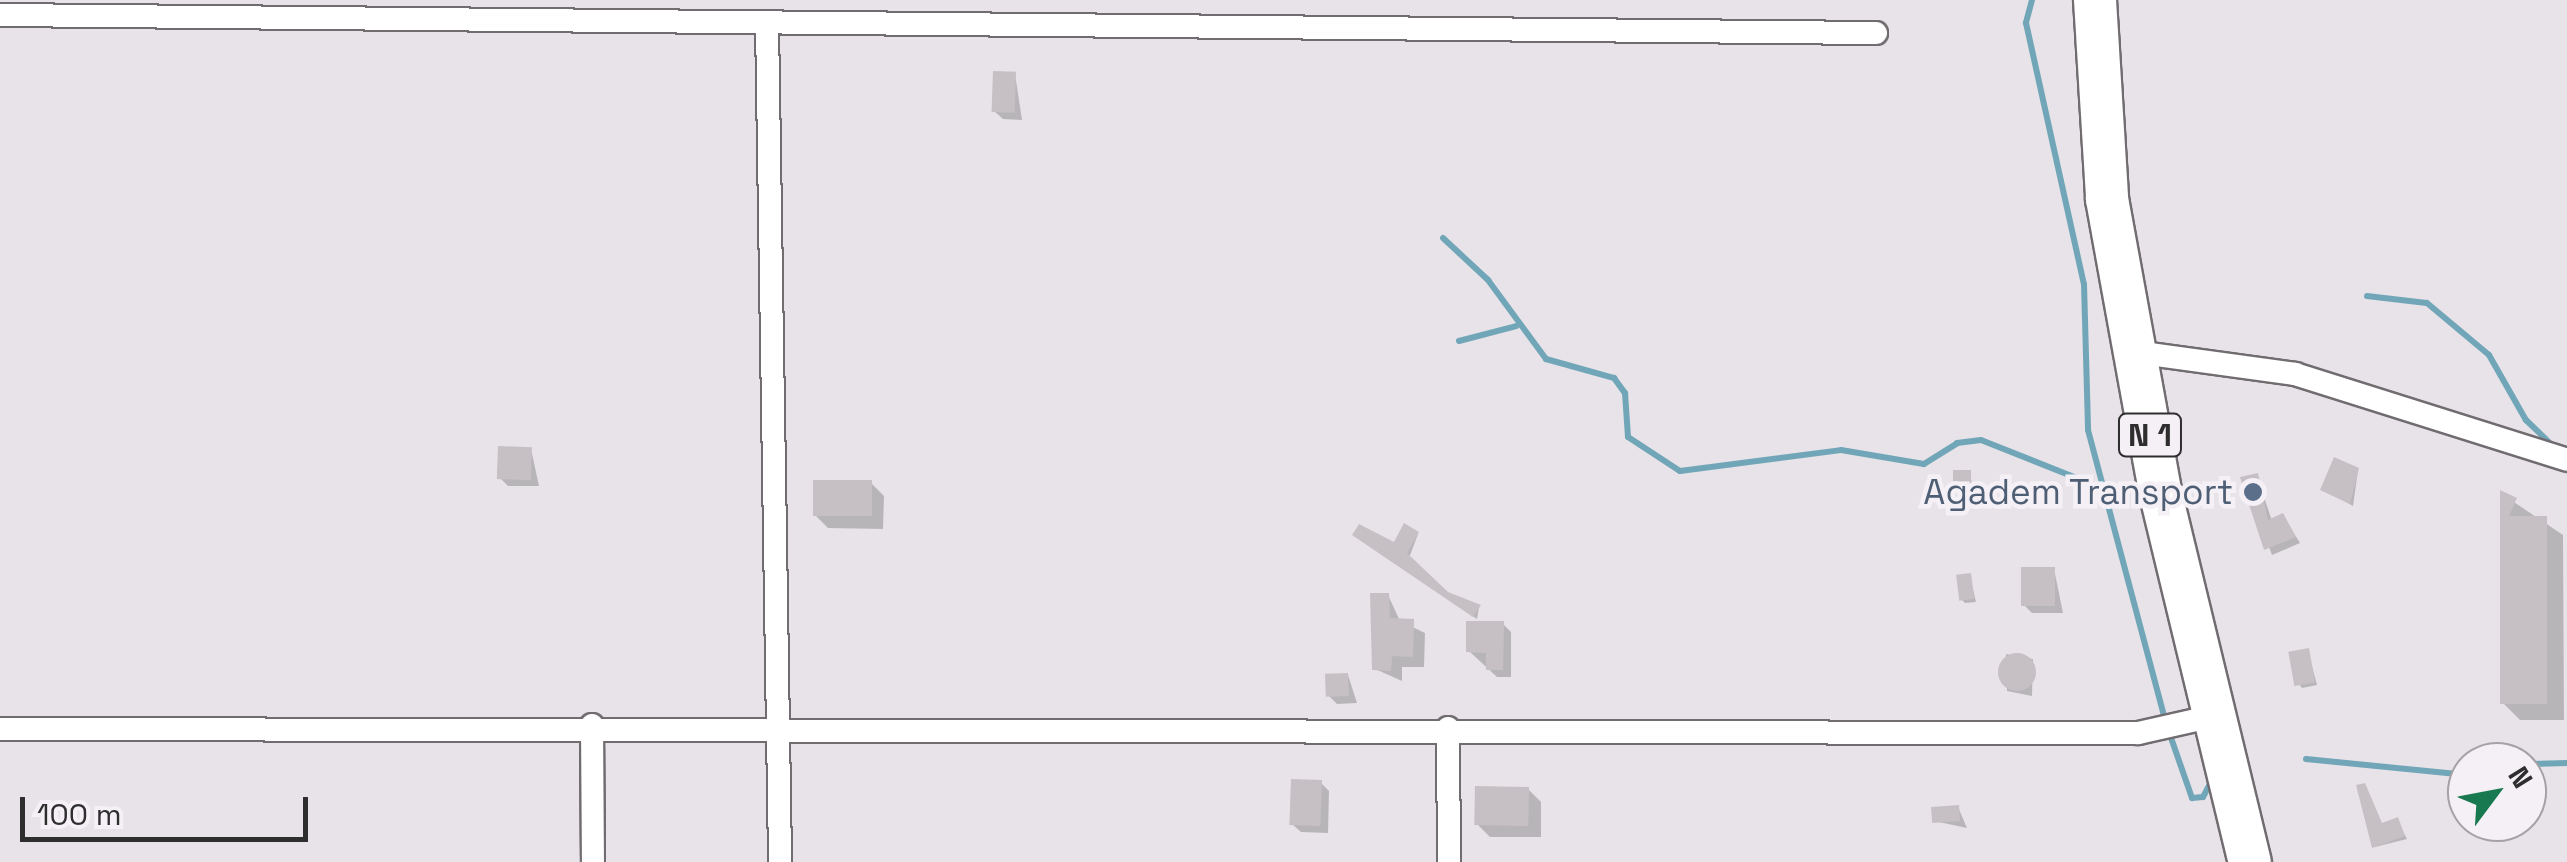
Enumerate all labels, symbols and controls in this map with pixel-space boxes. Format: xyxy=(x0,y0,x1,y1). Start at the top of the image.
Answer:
road number: N 1 xyxy=(2118,408,2182,462)
place label: Agadem Transport xyxy=(1922,471,2233,513)
marker: Agadem Transport xyxy=(2242,481,2264,503)
north arrow xyxy=(2447,742,2547,842)
text: N xyxy=(2501,760,2541,795)
scale bar xyxy=(25,777,312,839)
text: 100 m xyxy=(37,795,122,834)

